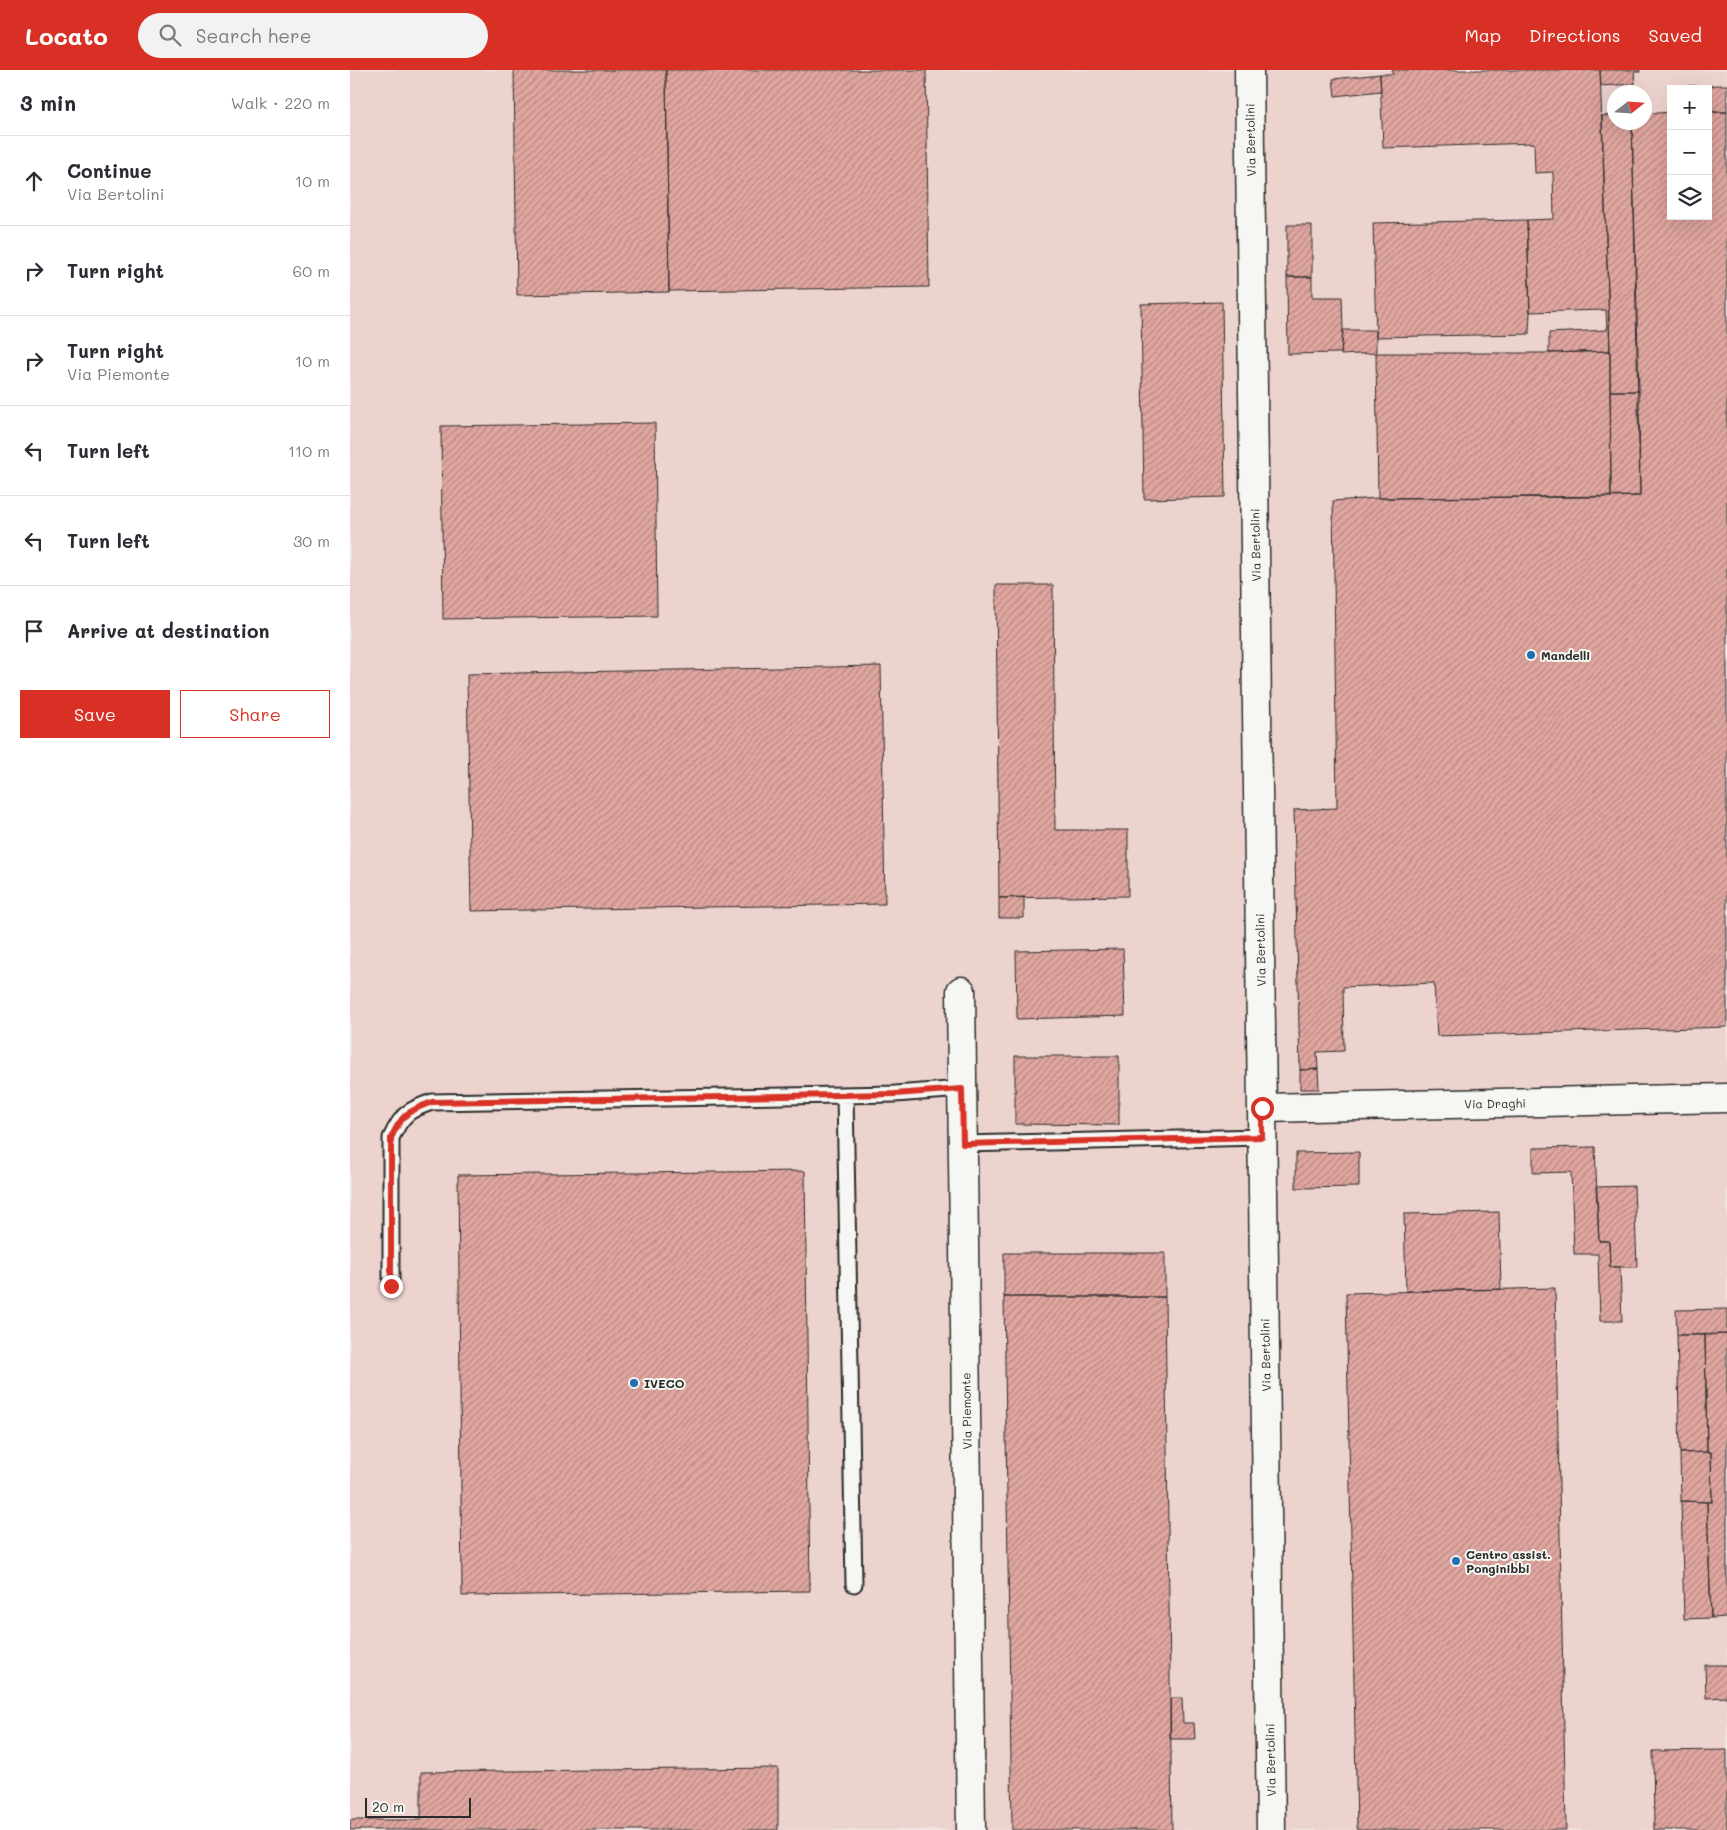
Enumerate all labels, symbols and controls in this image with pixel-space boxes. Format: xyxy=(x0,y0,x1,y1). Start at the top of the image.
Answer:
search box xyxy=(138,13,488,58)
text: Locato xyxy=(25,20,108,51)
icon: search xyxy=(156,21,184,49)
text: Search here xyxy=(196,23,311,48)
text: Map xyxy=(1464,23,1501,47)
text: Directions xyxy=(1529,23,1621,47)
text: Saved xyxy=(1649,23,1702,47)
north arrow xyxy=(1607,85,1652,130)
map controls xyxy=(1667,85,1712,220)
button: + xyxy=(1667,85,1712,130)
text: 3 min xyxy=(20,89,76,116)
text: Walk · 220 m xyxy=(231,92,330,113)
street label: Via Bertolini xyxy=(1241,103,1259,177)
button: − xyxy=(1667,130,1712,175)
text: Continue xyxy=(67,158,152,183)
icon: ahead xyxy=(20,167,48,195)
text: 10 m xyxy=(295,170,330,191)
button: layers xyxy=(1667,175,1712,220)
text: Via Bertolini xyxy=(67,183,164,204)
icon: right xyxy=(20,257,48,285)
text: Turn right xyxy=(67,258,164,283)
text: 60 m xyxy=(293,260,330,281)
text: Turn right xyxy=(67,338,164,363)
icon: right xyxy=(20,347,48,375)
text: 10 m xyxy=(295,350,330,371)
text: Via Piemonte xyxy=(67,363,170,384)
icon: left xyxy=(20,437,48,465)
text: Turn left xyxy=(67,438,150,463)
text: 110 m xyxy=(288,440,330,461)
street label: Via Bertolini xyxy=(1246,508,1264,582)
icon: left xyxy=(20,527,48,555)
text: Turn left xyxy=(67,528,150,553)
text: 30 m xyxy=(293,530,330,551)
icon: arrive xyxy=(20,617,48,645)
text: Arrive at destination xyxy=(67,618,270,643)
place label: Mandelli xyxy=(1541,647,1590,663)
marker: Mandelli xyxy=(1525,649,1537,661)
button: Save xyxy=(20,690,170,738)
button: Share xyxy=(180,690,330,738)
street label: Via Bertolini xyxy=(1251,913,1269,987)
street label: Via Draghi xyxy=(1464,1094,1526,1112)
route start xyxy=(1251,1097,1274,1120)
route end xyxy=(380,1275,403,1298)
street label: Via Bertolini xyxy=(1256,1318,1274,1392)
street label: Via Piemonte xyxy=(957,1372,975,1450)
place label: IVECO xyxy=(644,1375,685,1391)
marker: IVECO xyxy=(628,1377,640,1389)
place label: Centro assist. Ponginibbi xyxy=(1466,1546,1551,1576)
marker: Centro assist. Ponginibbi xyxy=(1450,1555,1462,1567)
street label: Via Bertolini xyxy=(1261,1723,1279,1797)
scale bar xyxy=(365,1795,471,1818)
text: 20 m xyxy=(372,1797,404,1816)

